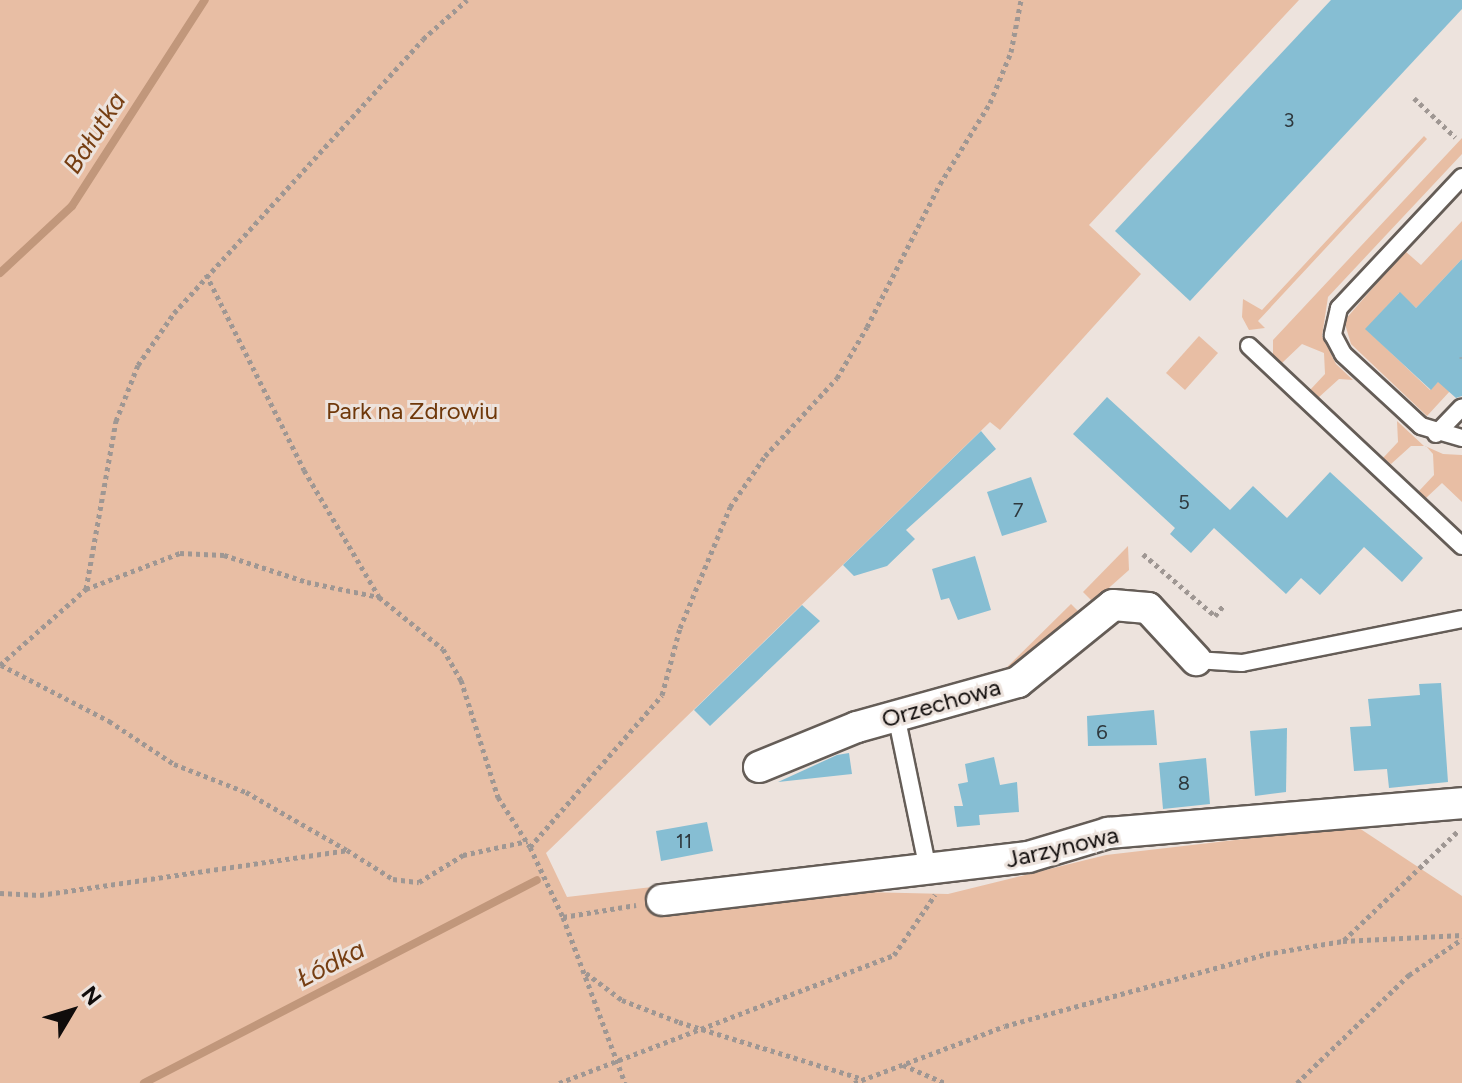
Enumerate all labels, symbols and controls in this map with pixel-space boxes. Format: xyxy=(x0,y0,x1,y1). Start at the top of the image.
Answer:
water label: Bałutka xyxy=(57,86,133,180)
house number: 3 xyxy=(1284,108,1294,132)
park label: Park na Zdrowiu xyxy=(326,397,498,425)
house number: 5 xyxy=(1178,490,1190,514)
house number: 7 xyxy=(1013,498,1023,522)
street label: Orzechowa xyxy=(878,672,1004,734)
house number: 6 xyxy=(1096,720,1108,744)
house number: 8 xyxy=(1178,771,1190,795)
street label: Jarzynowa xyxy=(1003,820,1121,874)
house number: 11 xyxy=(676,829,692,853)
water label: Łódka xyxy=(292,934,370,994)
north arrow xyxy=(32,971,112,1051)
text: N xyxy=(75,981,107,1011)

